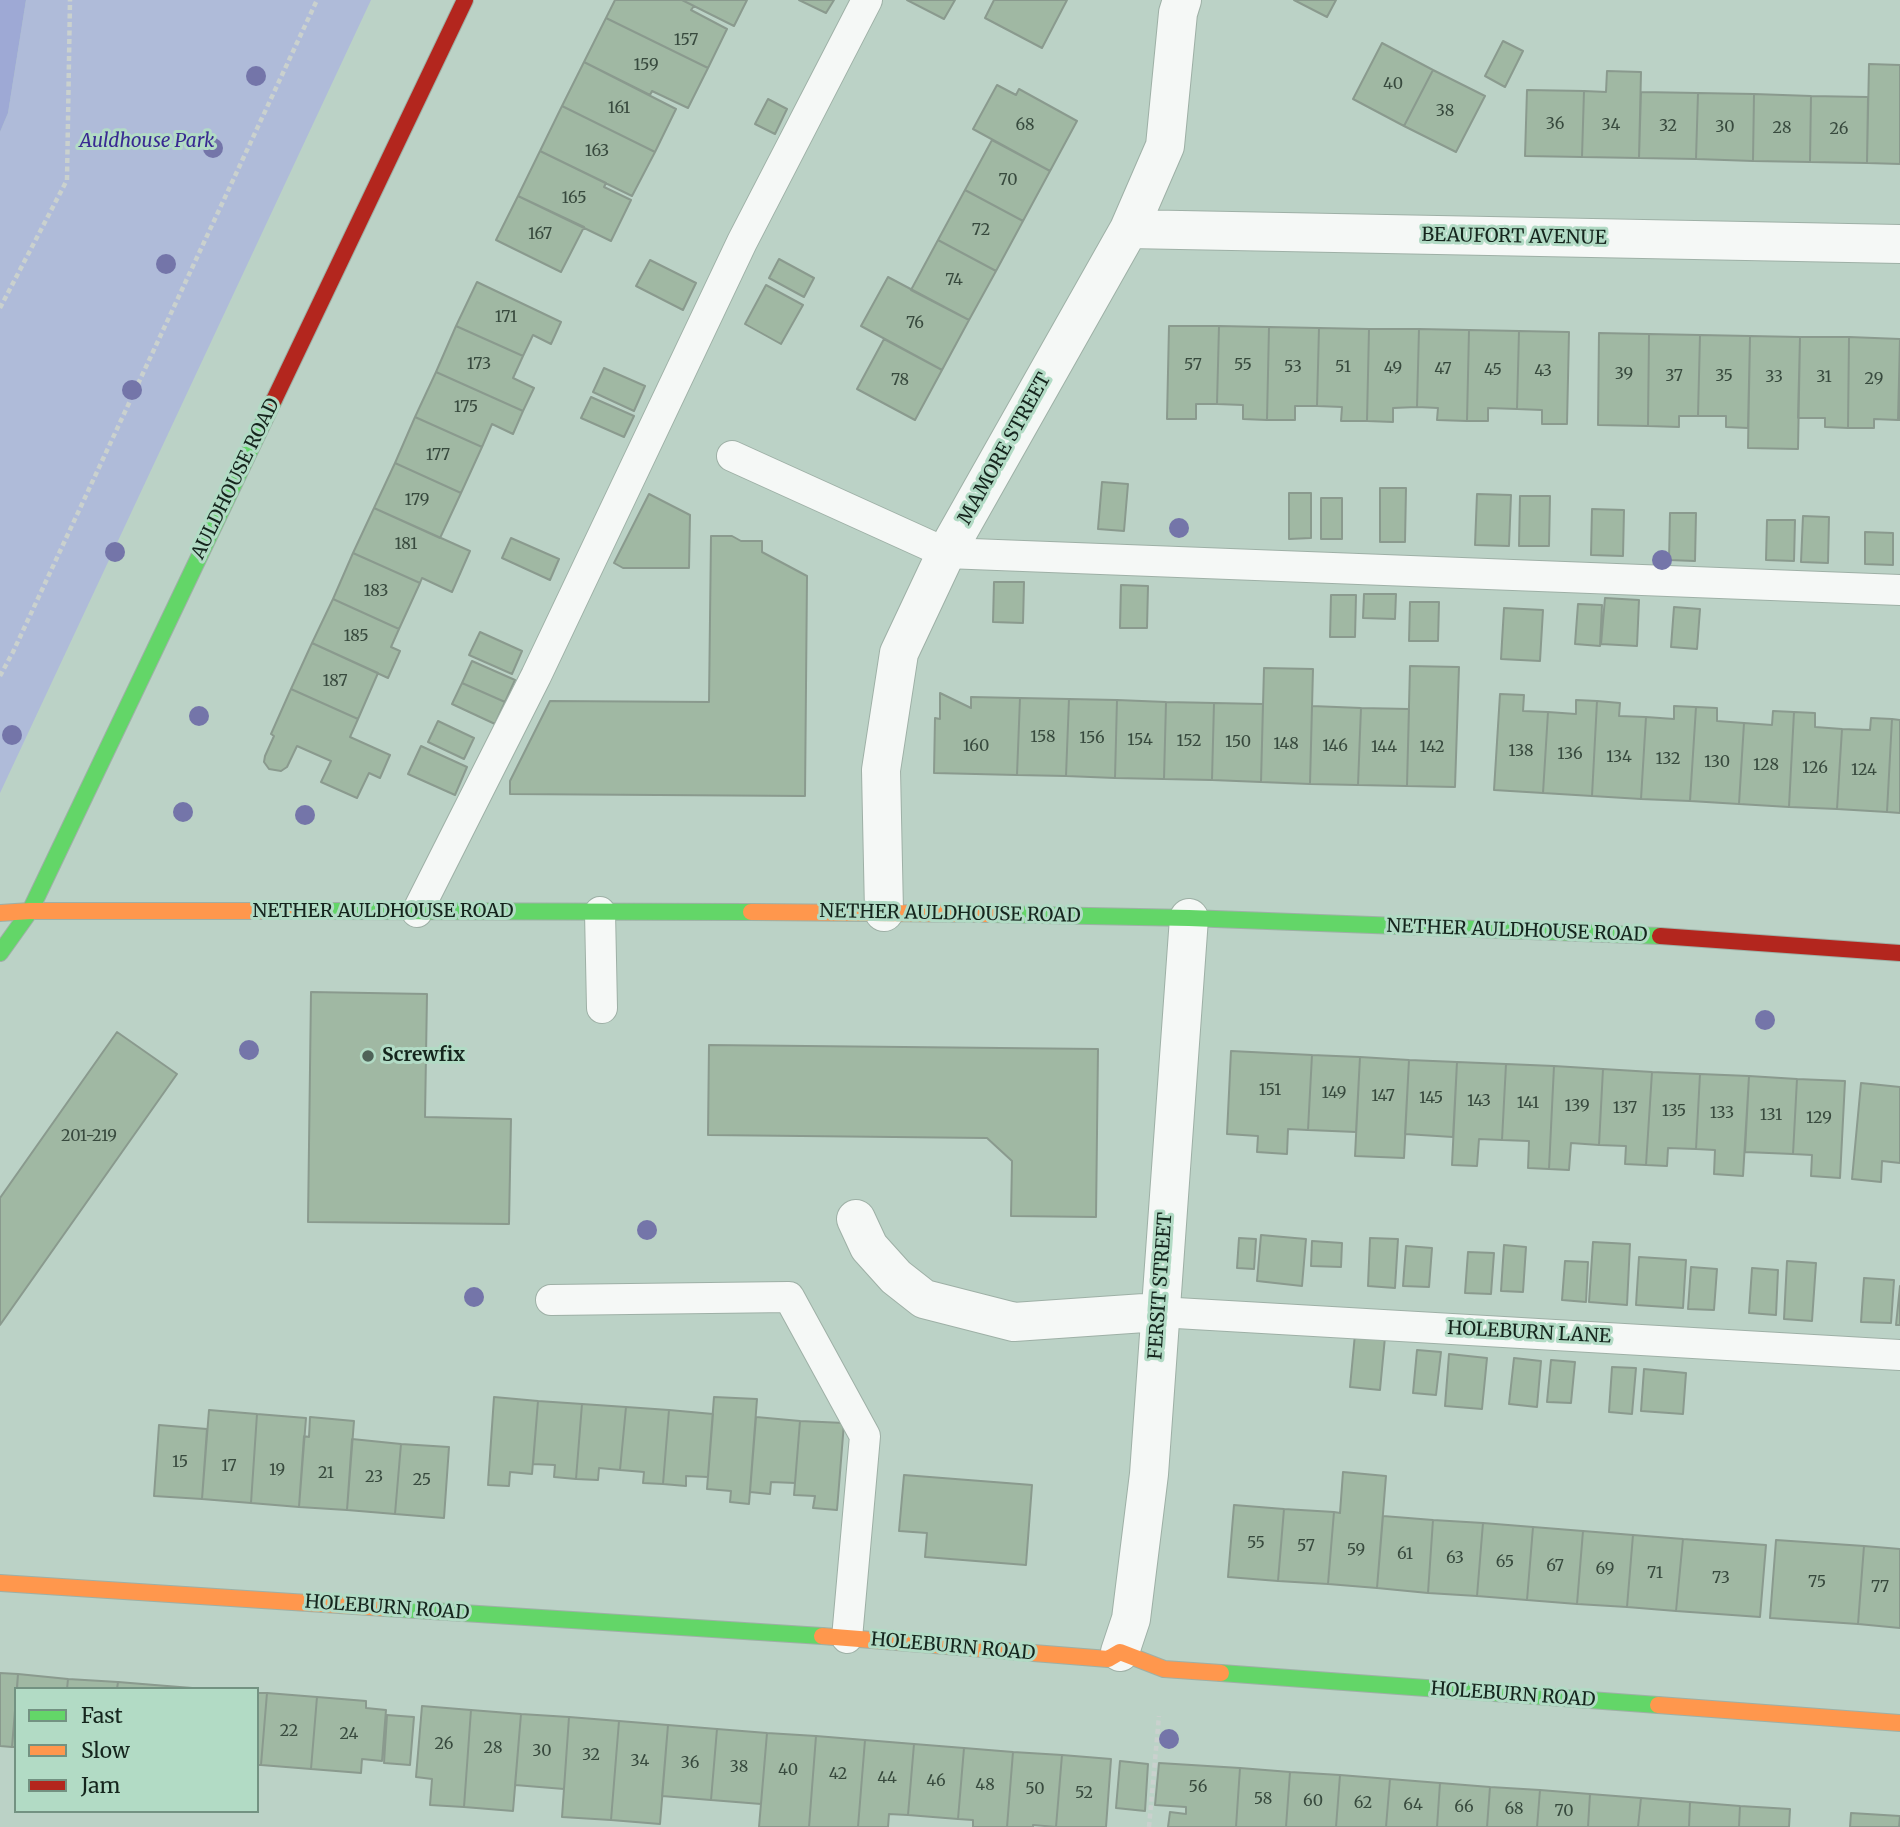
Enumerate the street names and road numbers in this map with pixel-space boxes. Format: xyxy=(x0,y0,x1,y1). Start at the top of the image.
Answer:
street label: BEAUFORT AVENUE xyxy=(1421,224,1607,250)
street label: MAMORE STREET xyxy=(954,369,1056,529)
street label: AULDHOUSE ROAD xyxy=(187,395,285,563)
street label: NETHER AULDHOUSE ROAD xyxy=(819,900,1081,928)
street label: NETHER AULDHOUSE ROAD xyxy=(252,901,514,923)
street label: NETHER AULDHOUSE ROAD xyxy=(1386,915,1648,947)
street label: FERSIT STREET xyxy=(1144,1212,1178,1360)
street label: HOLEBURN LANE xyxy=(1447,1317,1611,1349)
street label: HOLEBURN ROAD xyxy=(304,1591,470,1625)
street label: HOLEBURN ROAD xyxy=(870,1628,1036,1666)
street label: HOLEBURN ROAD xyxy=(1430,1678,1596,1712)

